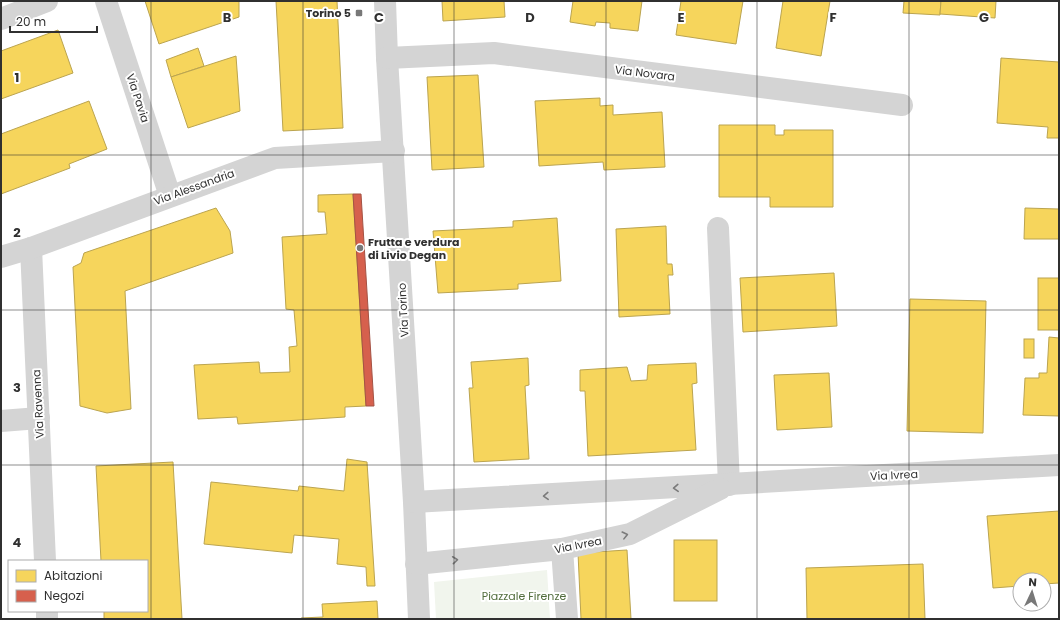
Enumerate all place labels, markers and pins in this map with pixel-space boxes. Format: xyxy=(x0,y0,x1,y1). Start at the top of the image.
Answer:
place label: Torino 5 xyxy=(306,5,351,21)
marker: Torino 5 xyxy=(354,8,364,18)
place label: Frutta e verdura di Livio Degan xyxy=(368,234,459,263)
marker: Frutta e verdura di Livio Degan xyxy=(355,243,365,253)

